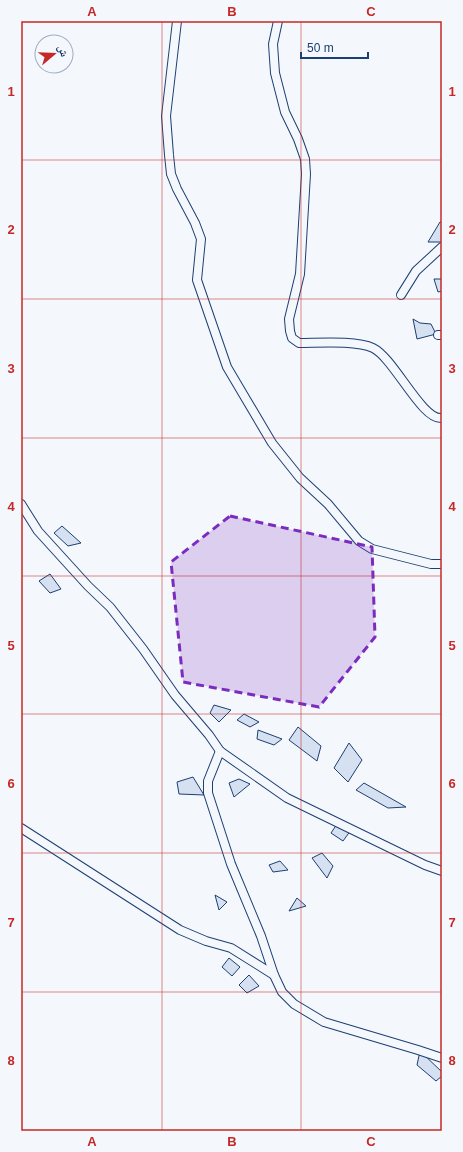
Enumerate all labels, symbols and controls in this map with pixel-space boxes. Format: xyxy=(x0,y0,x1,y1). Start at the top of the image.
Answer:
text: A xyxy=(87,4,97,19)
text: B xyxy=(227,4,237,19)
text: C xyxy=(366,4,376,19)
north arrow xyxy=(34,34,74,74)
scale bar xyxy=(301,34,368,60)
text: 50 m xyxy=(307,41,334,55)
text: ش xyxy=(54,43,71,59)
text: 1 xyxy=(7,84,15,99)
text: 1 xyxy=(448,84,456,99)
text: 2 xyxy=(7,222,15,237)
text: 2 xyxy=(448,222,456,237)
text: 3 xyxy=(7,361,15,376)
text: 3 xyxy=(448,361,456,376)
text: 4 xyxy=(7,499,15,514)
text: 4 xyxy=(448,499,456,514)
text: 5 xyxy=(7,638,15,653)
text: 5 xyxy=(448,638,456,653)
text: 6 xyxy=(7,776,15,791)
text: 6 xyxy=(448,776,456,791)
text: 7 xyxy=(7,915,15,930)
text: 7 xyxy=(448,915,456,930)
text: 8 xyxy=(7,1053,15,1068)
text: 8 xyxy=(448,1053,456,1068)
text: A xyxy=(87,1134,97,1149)
text: B xyxy=(227,1134,237,1149)
text: C xyxy=(366,1134,376,1149)

